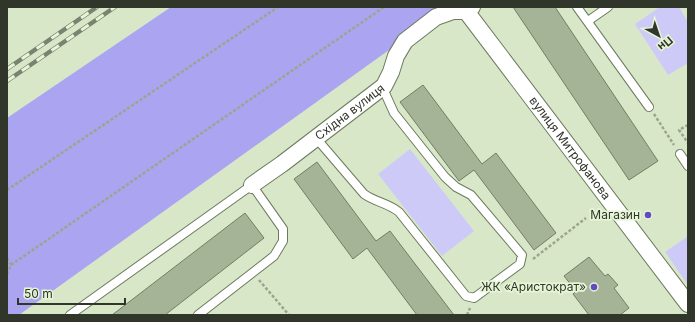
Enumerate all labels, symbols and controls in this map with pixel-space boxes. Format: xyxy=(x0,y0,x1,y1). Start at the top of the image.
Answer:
north arrow xyxy=(639,16,679,56)
text: Пн xyxy=(655,33,676,54)
street label: Східна вулиця xyxy=(312,80,387,143)
street label: вулиця Митрофанова xyxy=(526,93,614,202)
place label: Магазин xyxy=(590,207,640,222)
marker: Магазин xyxy=(643,210,653,220)
place label: ЖК «Аристократ» xyxy=(481,279,586,294)
scale bar xyxy=(18,280,125,306)
marker: ЖК «Аристократ» xyxy=(589,282,599,292)
text: 50 m xyxy=(24,286,53,301)

